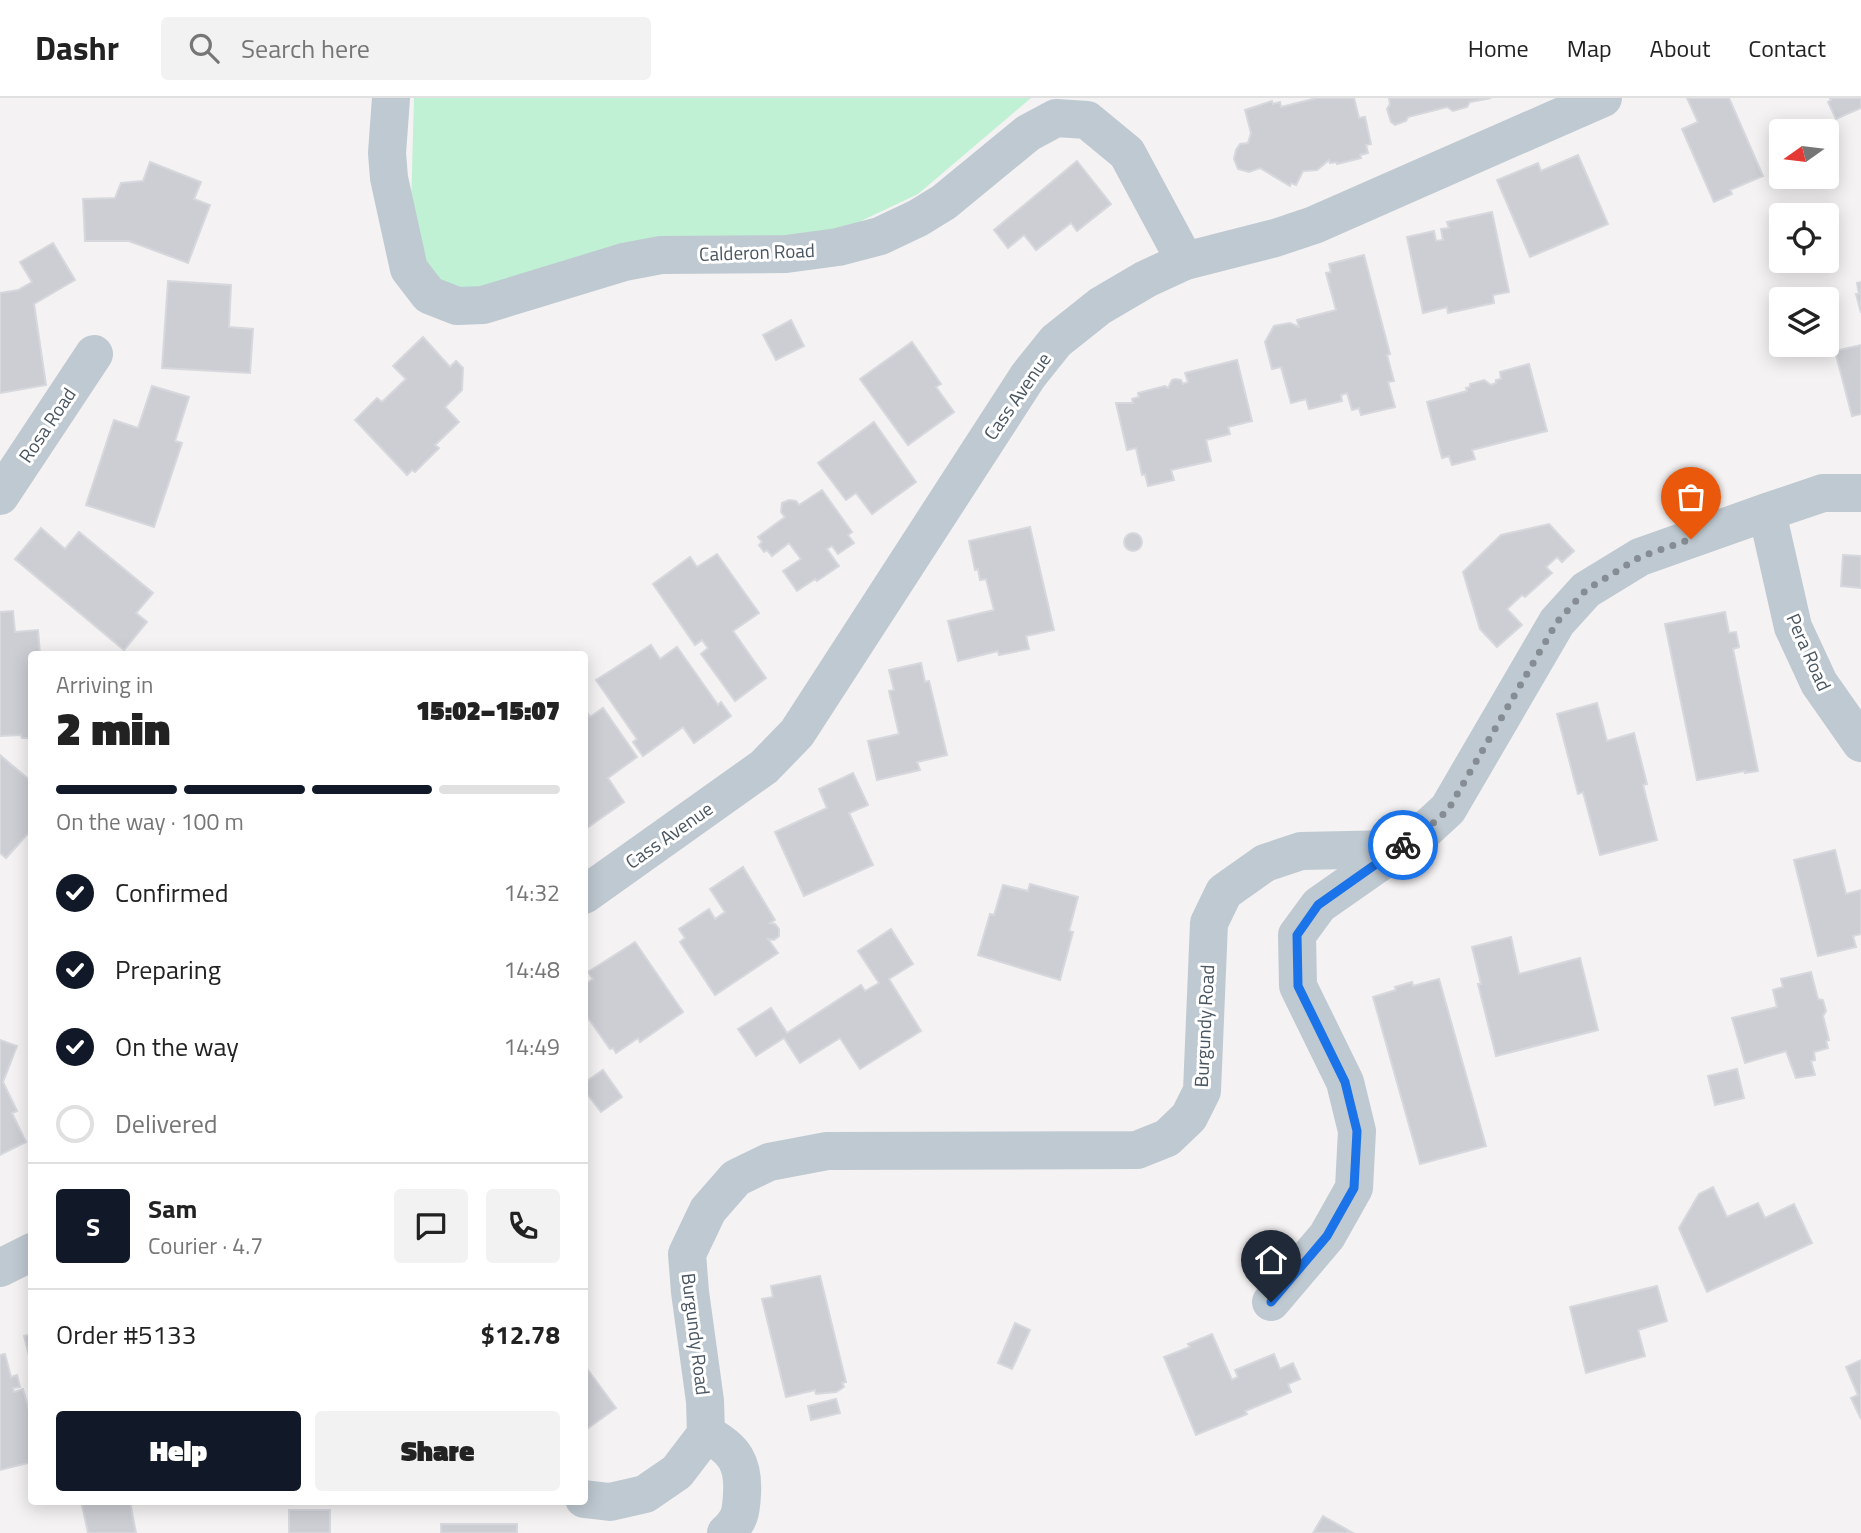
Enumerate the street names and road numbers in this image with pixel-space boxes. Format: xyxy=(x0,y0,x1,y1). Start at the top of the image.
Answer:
street label: Calderon Road xyxy=(699,235,815,268)
street label: Cass Avenue xyxy=(976,346,1057,445)
street label: Rosa Road xyxy=(11,381,82,468)
street label: Pera Road xyxy=(1779,608,1839,695)
street label: Cass Avenue xyxy=(619,794,718,875)
street label: Burgundy Road xyxy=(1186,964,1221,1088)
street label: Burgundy Road xyxy=(675,1271,718,1397)

